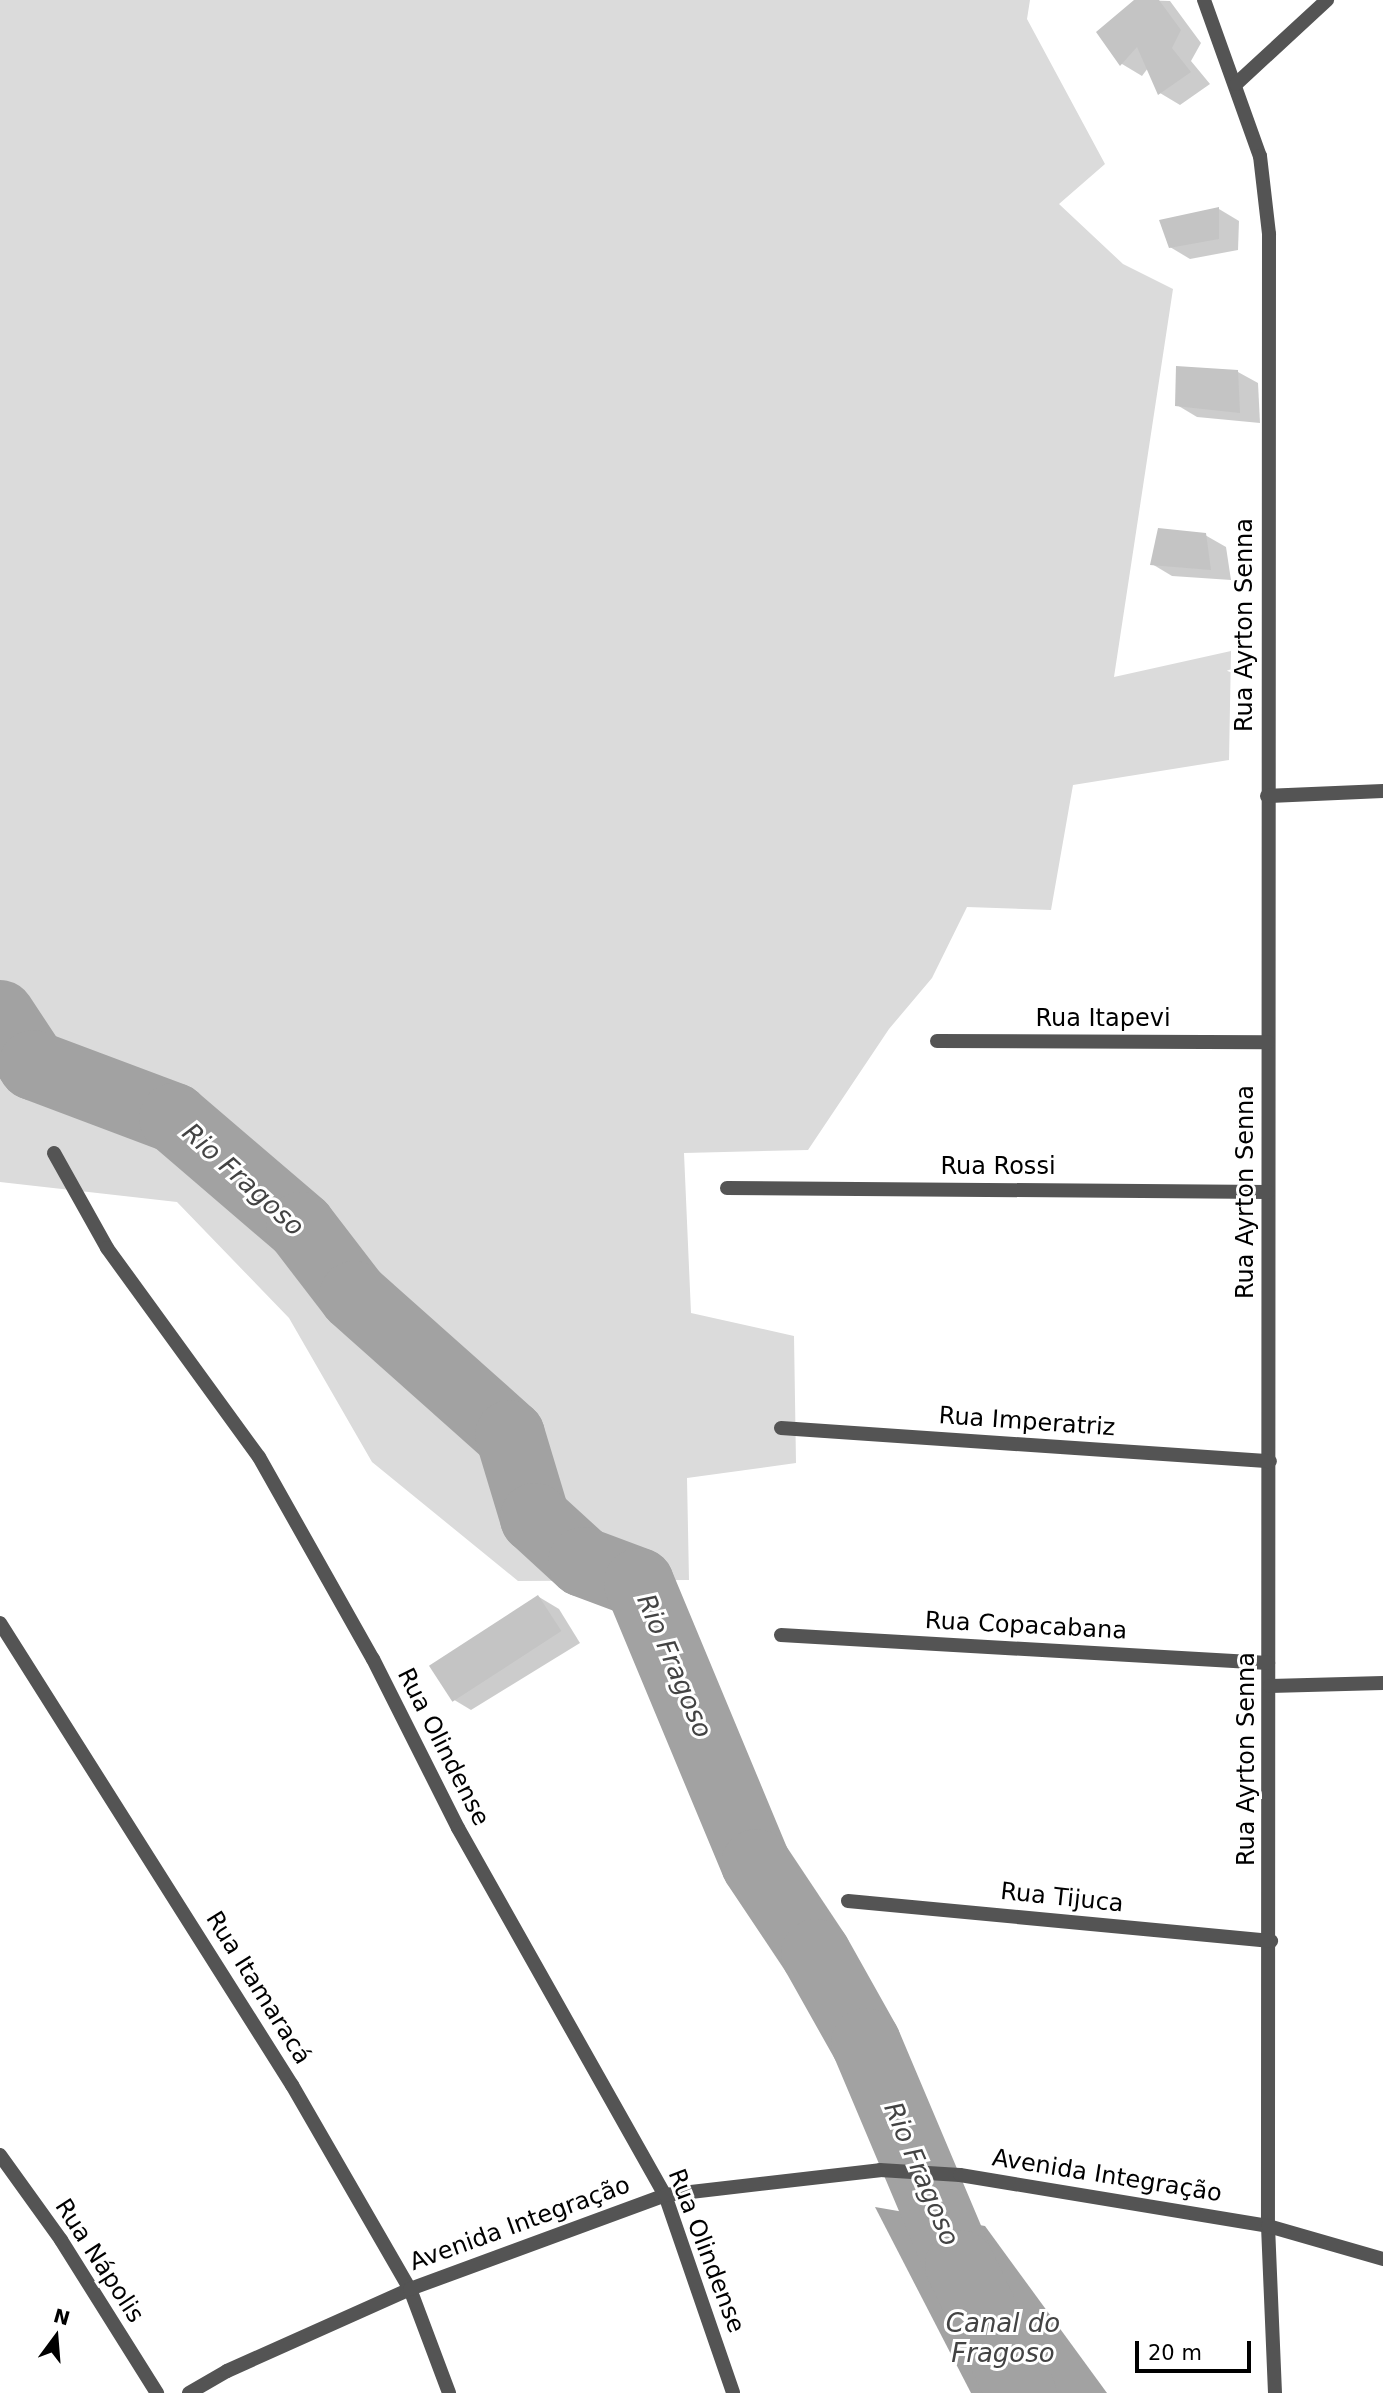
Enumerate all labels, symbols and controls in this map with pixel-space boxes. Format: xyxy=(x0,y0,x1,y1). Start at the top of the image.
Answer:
street label: Rua Ayrton Senna xyxy=(1231,518,1259,732)
street label: Rua Itapevi xyxy=(1035,1005,1171,1033)
street label: Rua Ayrton Senna xyxy=(1232,1085,1260,1299)
water label: Rio Fragoso xyxy=(176,1117,310,1243)
street label: Rua Rossi xyxy=(940,1153,1056,1181)
street label: Rua Imperatriz xyxy=(938,1401,1116,1443)
water label: Rio Fragoso xyxy=(630,1590,718,1742)
street label: Rua Copacabana xyxy=(924,1606,1128,1646)
street label: Rua Ayrton Senna xyxy=(1233,1652,1261,1866)
street label: Rua Olindense xyxy=(391,1663,495,1831)
street label: Rua Tijuca xyxy=(999,1877,1125,1919)
street label: Rua Itamaracá xyxy=(199,1906,317,2070)
water label: Rio Fragoso xyxy=(877,2098,965,2250)
street label: Avenida Integração xyxy=(990,2144,1224,2208)
street label: Rua Olindense xyxy=(662,2165,750,2337)
street label: Avenida Integração xyxy=(406,2171,634,2277)
street label: Rua Nápolis xyxy=(48,2194,150,2328)
north arrow xyxy=(21,2302,91,2372)
water label: Canal do Fragoso xyxy=(946,2308,1060,2370)
scale bar xyxy=(1138,2326,1254,2370)
text: 20 m xyxy=(1148,2341,1202,2365)

